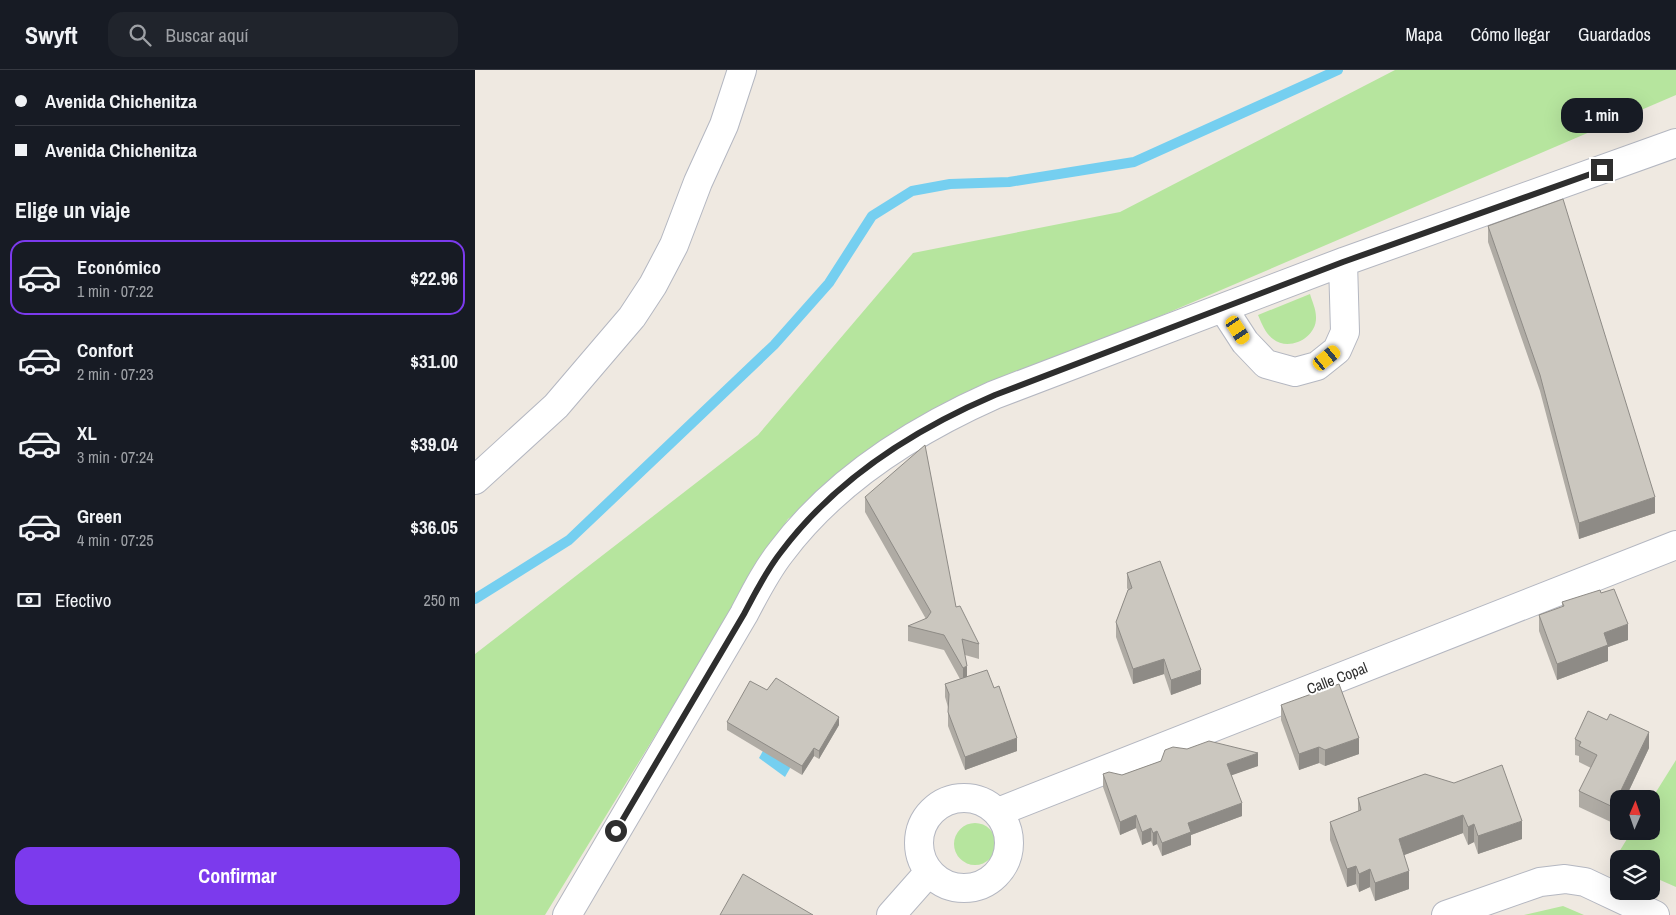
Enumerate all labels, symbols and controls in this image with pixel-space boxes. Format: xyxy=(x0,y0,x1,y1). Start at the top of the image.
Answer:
search box xyxy=(108,12,458,57)
text: Swyft xyxy=(25,19,78,51)
icon: search xyxy=(126,21,154,49)
text: Buscar aquí xyxy=(166,22,249,48)
text: Mapa xyxy=(1405,22,1442,47)
text: Cómo llegar xyxy=(1470,22,1550,47)
text: Guardados xyxy=(1578,22,1651,47)
text: Avenida Chichenitza xyxy=(45,88,197,114)
callout: 1 min xyxy=(1561,98,1643,132)
text: 1 min xyxy=(1585,104,1619,126)
text: Avenida Chichenitza xyxy=(45,137,197,163)
route end xyxy=(1591,159,1613,181)
text: Elige un viaje xyxy=(15,195,130,225)
text: Económico xyxy=(77,254,161,280)
icon: car xyxy=(17,255,62,300)
text: $22.96 xyxy=(410,265,458,291)
text: 1 min · 07:22 xyxy=(77,280,154,302)
car xyxy=(1223,313,1252,347)
text: Confort xyxy=(77,337,133,363)
icon: car xyxy=(17,338,62,383)
car xyxy=(1310,343,1343,373)
text: $31.00 xyxy=(410,348,458,374)
text: 2 min · 07:23 xyxy=(77,363,154,385)
text: XL xyxy=(77,420,97,446)
icon: car xyxy=(17,421,62,466)
text: $39.04 xyxy=(410,431,458,457)
text: 3 min · 07:24 xyxy=(77,446,154,468)
text: Green xyxy=(77,503,122,529)
icon: car xyxy=(17,504,62,549)
text: $36.05 xyxy=(410,514,458,540)
text: 4 min · 07:25 xyxy=(77,529,154,551)
icon: cash xyxy=(15,586,43,614)
text: Efectivo xyxy=(55,587,111,613)
text: 250 m xyxy=(424,589,460,611)
street label: Calle Copal xyxy=(1304,657,1370,699)
north arrow xyxy=(1610,790,1660,840)
map controls xyxy=(1610,790,1660,900)
route start xyxy=(605,820,627,842)
button: Confirmar xyxy=(15,847,460,905)
button: layers xyxy=(1610,850,1660,900)

